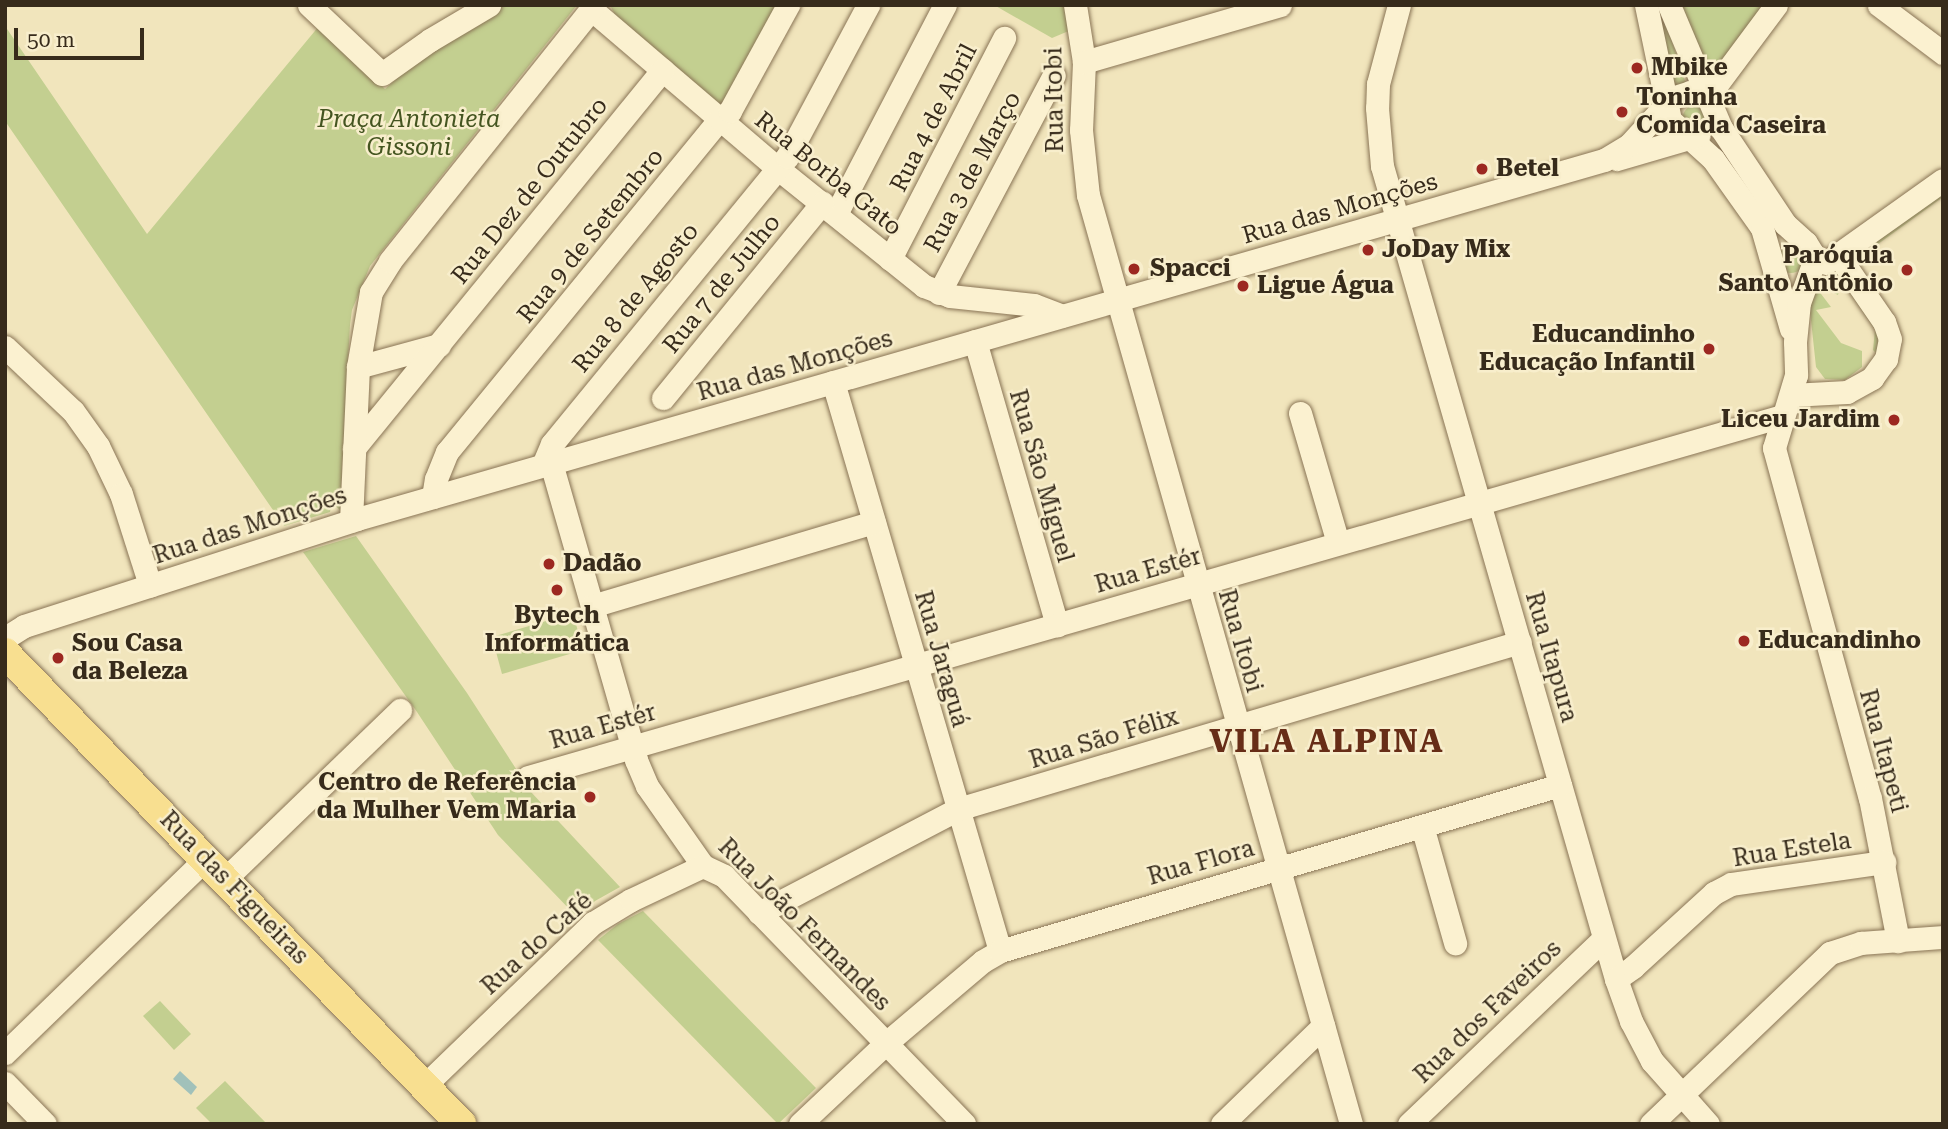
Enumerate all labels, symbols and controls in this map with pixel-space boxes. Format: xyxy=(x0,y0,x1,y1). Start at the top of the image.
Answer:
scale bar xyxy=(18,14,147,58)
text: 50 m xyxy=(27,28,75,52)
street label: Rua 4 de Abril xyxy=(884,39,984,197)
street label: Rua Itobi xyxy=(1040,47,1070,153)
place label: Mbike xyxy=(1651,54,1728,82)
marker: Mbike xyxy=(1629,60,1645,76)
place label: Toninha Comida Caseira xyxy=(1636,84,1826,140)
street label: Rua 3 de Março xyxy=(919,87,1027,257)
street label: Rua Dez de Outubro xyxy=(446,92,614,290)
marker: Toninha Comida Caseira xyxy=(1614,104,1630,120)
park label: Praça Antonieta Gissoni xyxy=(317,106,501,162)
street label: Rua Borba Gato xyxy=(749,106,907,242)
street label: Rua 9 de Setembro xyxy=(512,143,670,329)
place label: Betel xyxy=(1496,155,1559,183)
marker: Betel xyxy=(1474,161,1490,177)
street label: Rua das Monções xyxy=(1239,167,1441,251)
street label: Rua 7 de Julho xyxy=(657,209,787,359)
street label: Rua 8 de Agosto xyxy=(567,217,705,379)
place label: JoDay Mix xyxy=(1382,236,1510,264)
marker: JoDay Mix xyxy=(1360,242,1376,258)
place label: Paróquia Santo Antônio xyxy=(1719,242,1893,298)
place label: Spacci xyxy=(1150,255,1231,283)
marker: Spacci xyxy=(1124,259,1144,279)
marker: Paróquia Santo Antônio xyxy=(1899,262,1915,278)
place label: Ligue Água xyxy=(1257,272,1394,300)
marker: Ligue Água xyxy=(1235,278,1251,294)
place label: Educandinho Educação Infantil xyxy=(1479,321,1695,377)
street label: Rua das Monções xyxy=(694,324,896,408)
marker: Educandinho Educação Infantil xyxy=(1701,341,1717,357)
street label: Rua São Miguel xyxy=(1003,386,1079,566)
place label: Liceu Jardim xyxy=(1721,406,1880,434)
marker: Liceu Jardim xyxy=(1886,412,1902,428)
street label: Rua das Monções xyxy=(150,481,350,571)
street label: Rua Estér xyxy=(1092,542,1204,600)
place label: Dadão xyxy=(563,550,642,578)
marker: Dadão xyxy=(541,556,557,572)
marker: Bytech Informática xyxy=(549,582,565,598)
street label: Rua Itobi xyxy=(1212,586,1268,696)
street label: Rua Jaraguá xyxy=(908,588,974,730)
street label: Rua Itapura xyxy=(1519,588,1583,726)
place label: Bytech Informática xyxy=(485,602,629,658)
place label: Educandinho xyxy=(1758,627,1921,655)
place label: Sou Casa da Beleza xyxy=(72,630,188,686)
marker: Educandinho xyxy=(1736,633,1752,649)
marker: Sou Casa da Beleza xyxy=(50,650,66,666)
street label: Rua Itapeti xyxy=(1853,686,1913,816)
street label: Rua Estér xyxy=(547,698,659,756)
street label: Rua São Félix xyxy=(1026,703,1182,775)
district label: VILA ALPINA xyxy=(1211,722,1443,760)
place label: Centro de Referência da Mulher Vem Maria xyxy=(317,769,576,825)
marker: Centro de Referência da Mulher Vem Maria xyxy=(582,789,598,805)
street label: Rua das Figueiras xyxy=(154,805,314,971)
street label: Rua Estela xyxy=(1731,826,1853,874)
street label: Rua João Fernandes xyxy=(712,833,896,1017)
street label: Rua Flora xyxy=(1144,834,1258,892)
street label: Rua do Café xyxy=(476,887,598,1001)
street label: Rua dos Faveiros xyxy=(1408,934,1568,1090)

